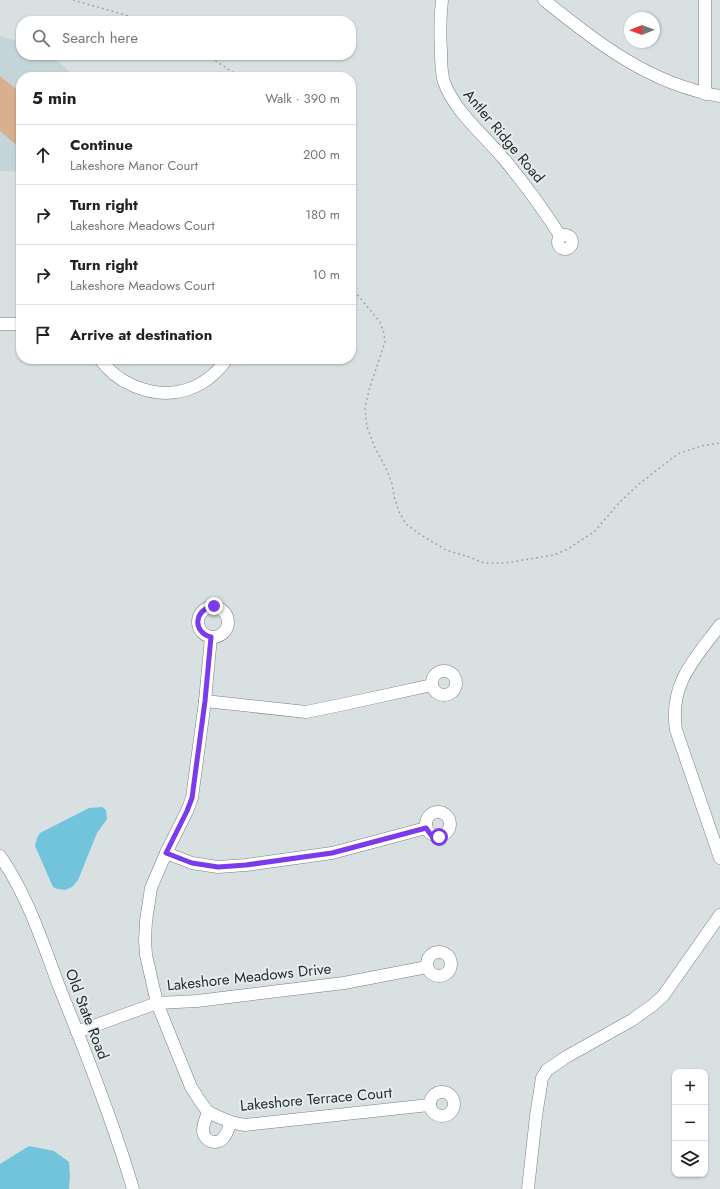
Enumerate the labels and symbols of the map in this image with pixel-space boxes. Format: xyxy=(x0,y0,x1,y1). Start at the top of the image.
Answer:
north arrow xyxy=(624,12,660,48)
street label: Antler Ridge Road xyxy=(458,84,550,188)
route end xyxy=(205,597,223,615)
route start xyxy=(430,828,448,846)
street label: Lakeshore Meadows Drive xyxy=(166,957,332,997)
street label: Old State Road xyxy=(60,965,114,1063)
street label: Lakeshore Terrace Court xyxy=(239,1081,393,1117)

